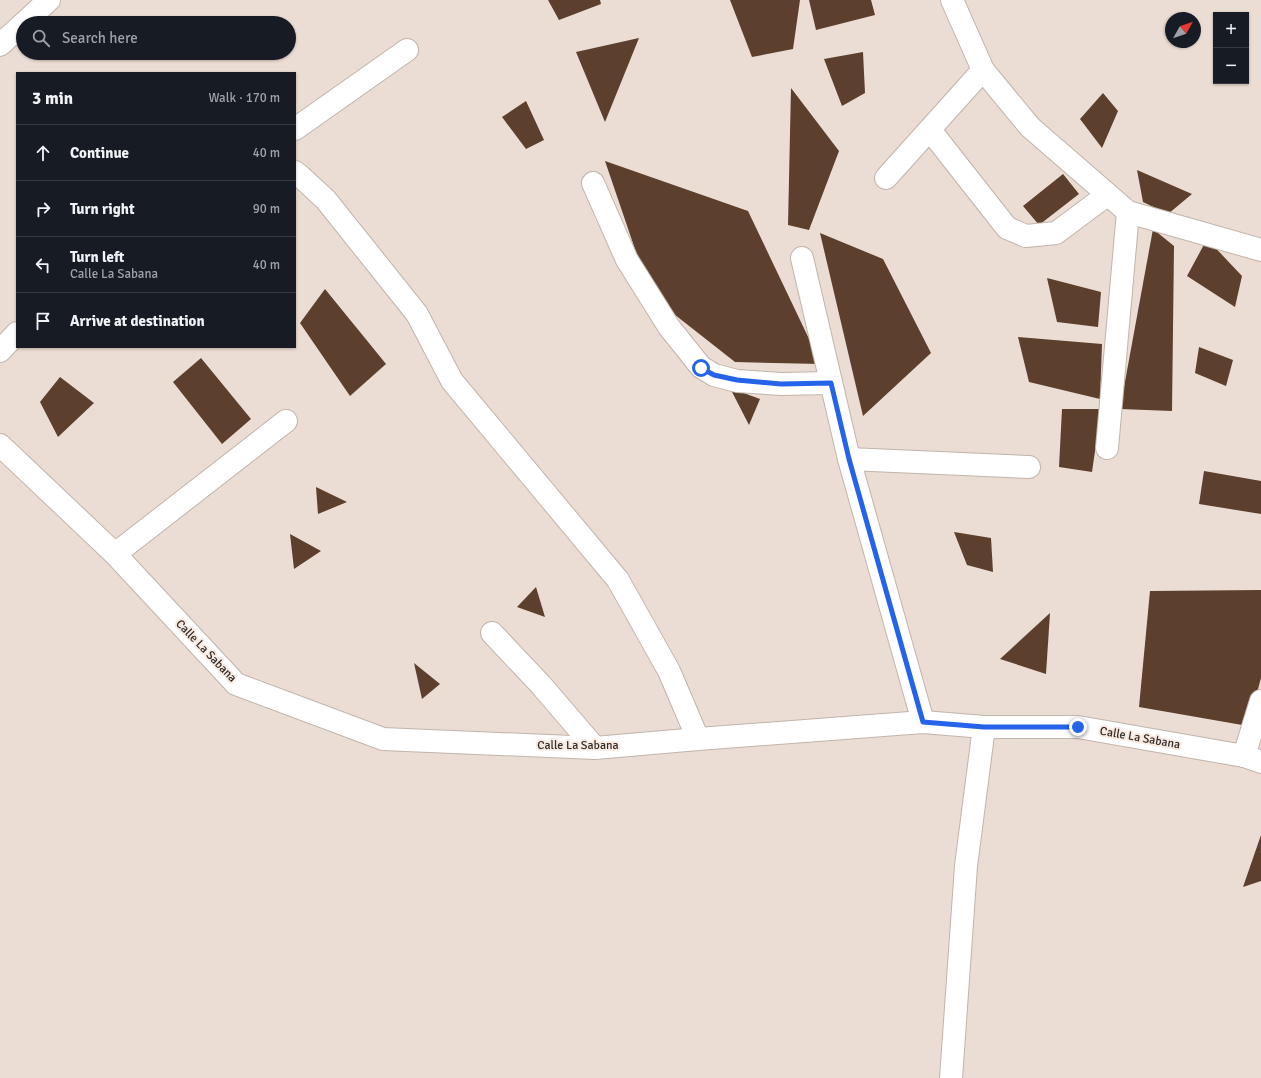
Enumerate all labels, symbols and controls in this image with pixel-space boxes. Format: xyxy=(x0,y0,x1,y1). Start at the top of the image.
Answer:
north arrow xyxy=(1165,12,1201,48)
map controls xyxy=(1213,12,1249,84)
button: + xyxy=(1213,12,1249,48)
search box xyxy=(16,16,296,60)
icon: search xyxy=(30,27,52,49)
text: Search here xyxy=(62,29,138,47)
button: − xyxy=(1213,48,1249,84)
text: 3 min xyxy=(32,88,73,109)
text: Walk · 170 m xyxy=(209,90,280,106)
icon: ahead xyxy=(32,142,54,164)
text: Continue xyxy=(70,144,129,162)
text: 40 m xyxy=(253,145,280,161)
icon: right xyxy=(32,198,54,220)
text: Turn right xyxy=(70,200,135,218)
text: 90 m xyxy=(253,201,280,217)
text: Turn left xyxy=(70,248,124,266)
icon: left xyxy=(32,254,54,276)
text: 40 m xyxy=(253,257,280,273)
text: Calle La Sabana xyxy=(70,266,158,282)
icon: arrive xyxy=(32,310,54,332)
text: Arrive at destination xyxy=(70,312,205,330)
route start xyxy=(692,359,710,377)
street label: Calle La Sabana xyxy=(172,617,240,685)
route end xyxy=(1069,718,1087,736)
street label: Calle La Sabana xyxy=(1099,724,1181,752)
street label: Calle La Sabana xyxy=(537,738,619,753)

